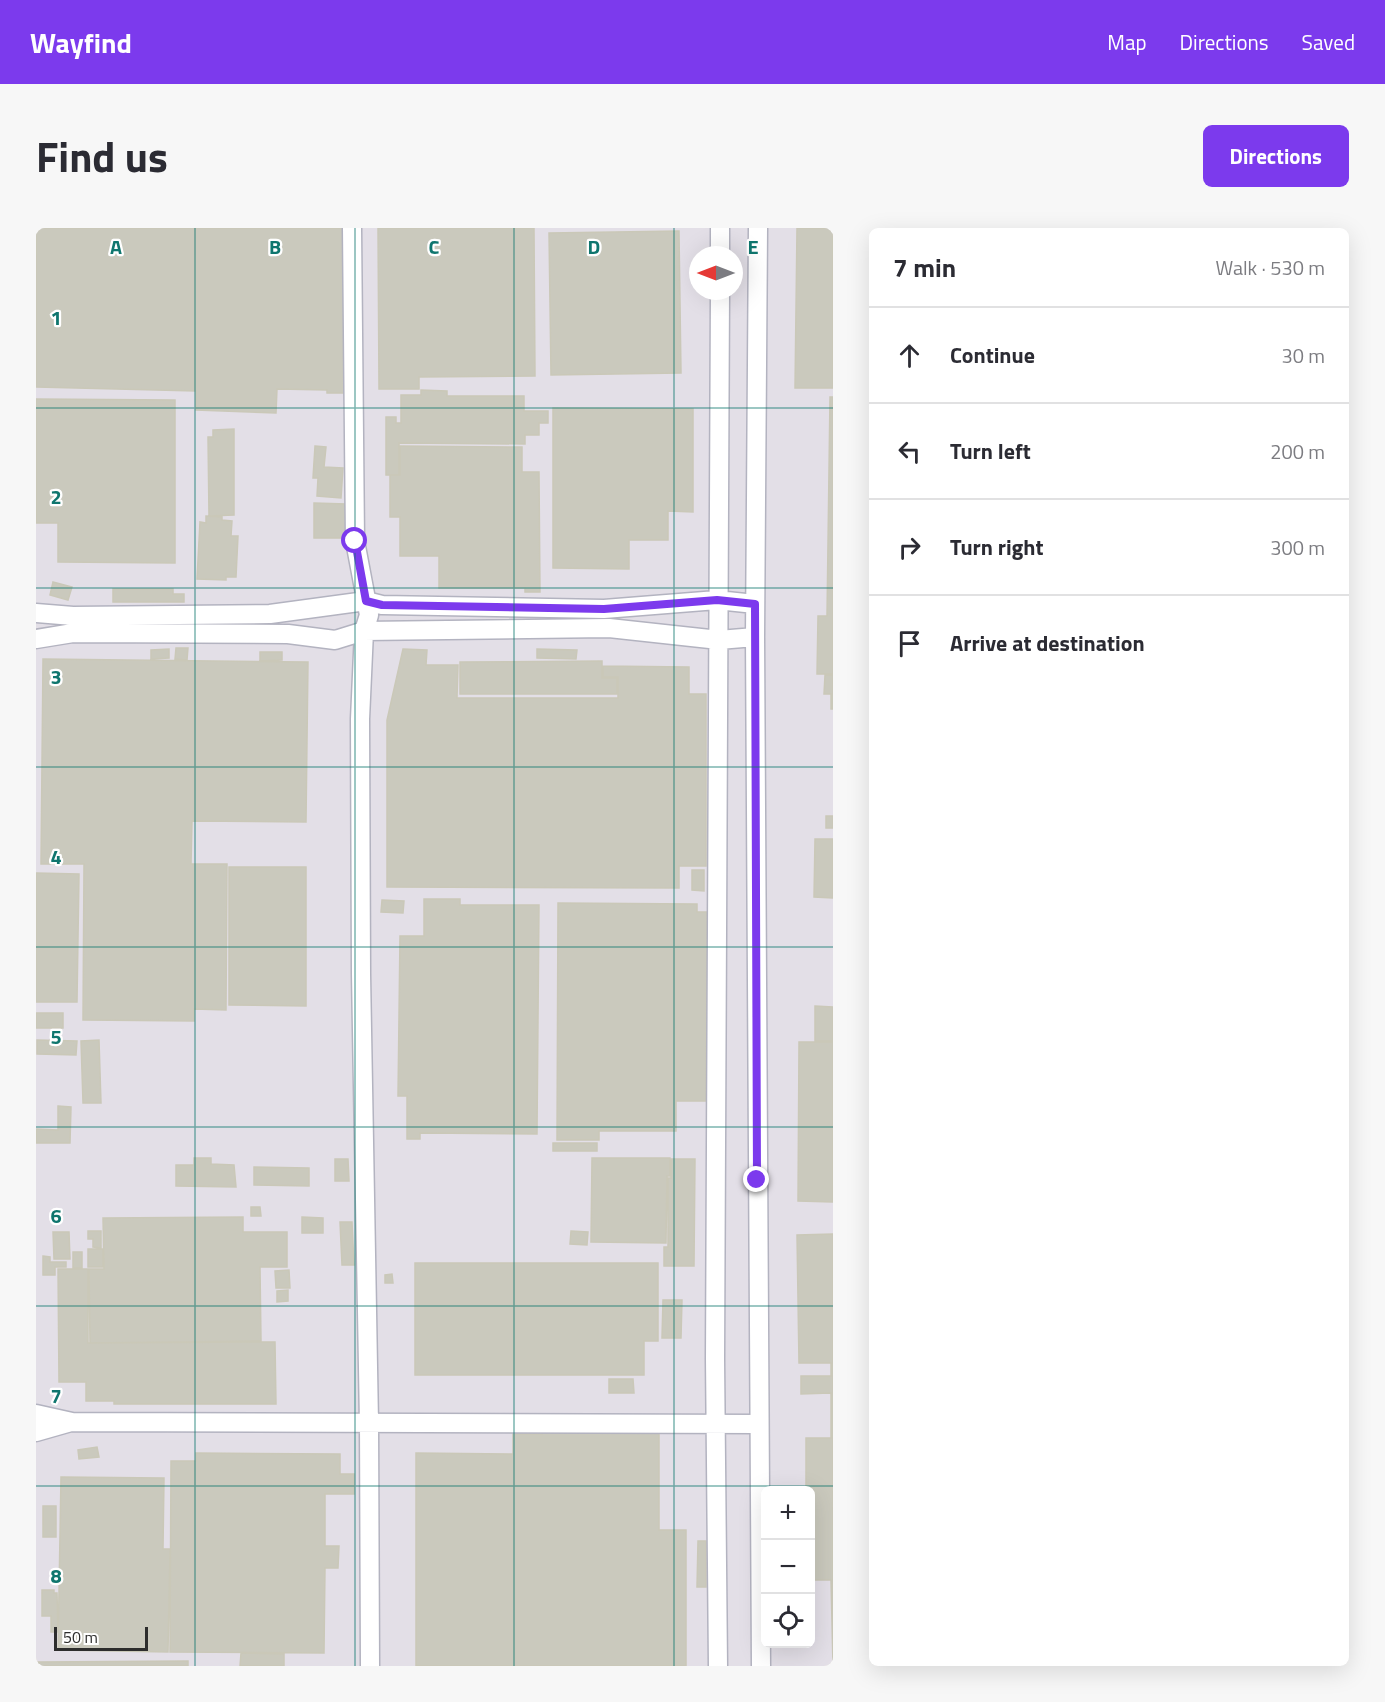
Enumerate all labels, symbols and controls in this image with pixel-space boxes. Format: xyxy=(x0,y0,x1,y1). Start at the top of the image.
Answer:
text: Wayfind xyxy=(30,21,132,64)
text: Map xyxy=(1107,26,1147,58)
text: Directions xyxy=(1180,26,1269,58)
text: Saved xyxy=(1302,26,1355,58)
text: Find us xyxy=(36,124,168,188)
button: Directions xyxy=(1203,125,1349,187)
text: A xyxy=(110,231,122,262)
text: B xyxy=(269,231,281,262)
text: C xyxy=(429,231,440,262)
text: D xyxy=(588,231,600,262)
text: E xyxy=(747,231,759,262)
north arrow xyxy=(689,246,743,300)
text: 7 min xyxy=(893,248,956,287)
text: Walk · 530 m xyxy=(1216,252,1325,283)
text: 1 xyxy=(50,302,62,333)
text: Continue xyxy=(950,338,1035,372)
icon: ahead xyxy=(893,339,926,372)
text: 30 m xyxy=(1281,340,1325,371)
text: Turn left xyxy=(950,434,1031,468)
icon: left xyxy=(893,435,926,468)
text: 200 m xyxy=(1270,436,1325,467)
text: 2 xyxy=(50,481,62,512)
route start xyxy=(341,527,367,553)
text: Turn right xyxy=(950,530,1044,564)
icon: right xyxy=(893,531,926,564)
text: 300 m xyxy=(1270,532,1325,563)
text: Arrive at destination xyxy=(950,626,1145,660)
icon: arrive xyxy=(893,627,926,660)
text: 3 xyxy=(50,661,62,692)
text: 4 xyxy=(50,841,62,872)
text: 5 xyxy=(50,1021,62,1052)
route end xyxy=(743,1166,769,1192)
text: 6 xyxy=(50,1200,62,1231)
text: 7 xyxy=(50,1380,62,1411)
map controls xyxy=(761,1486,815,1648)
button: + xyxy=(761,1486,815,1540)
button: − xyxy=(761,1540,815,1594)
text: 8 xyxy=(50,1560,62,1591)
button: locate xyxy=(761,1594,815,1648)
scale bar xyxy=(54,1624,148,1652)
text: 50 m xyxy=(63,1625,98,1649)

